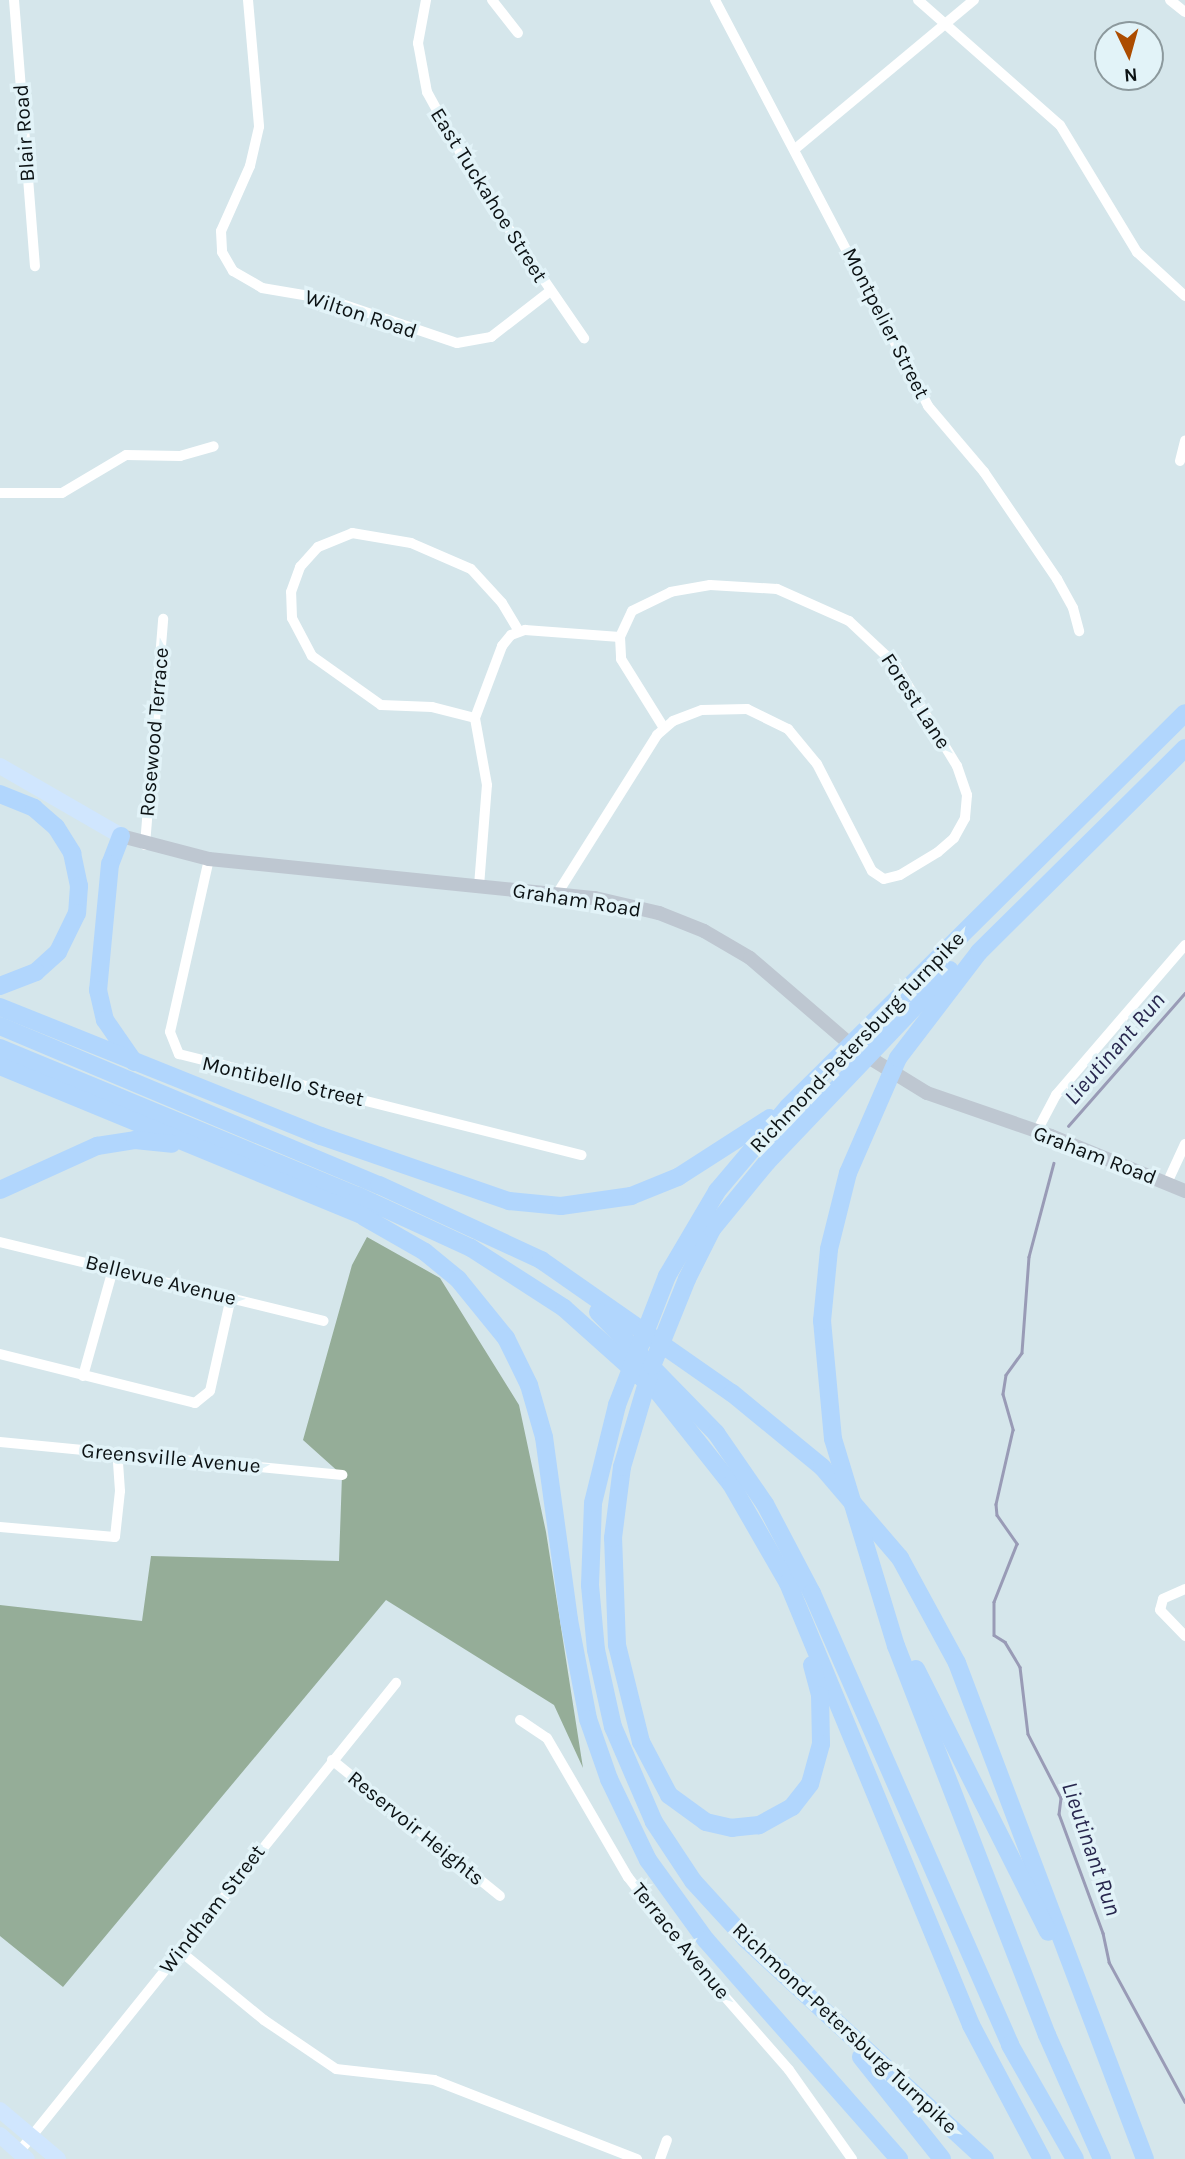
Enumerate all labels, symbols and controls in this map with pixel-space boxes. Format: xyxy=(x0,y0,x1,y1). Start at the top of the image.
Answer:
north arrow xyxy=(1094,21,1164,91)
text: N xyxy=(1123,63,1138,86)
street label: Blair Road xyxy=(8,83,40,183)
street label: East Tuckahoe Street xyxy=(425,103,553,287)
street label: Montpelier Street xyxy=(837,243,935,403)
street label: Wilton Road xyxy=(302,284,420,344)
street label: Rosewood Terrace xyxy=(134,646,174,818)
street label: Forest Lane xyxy=(876,648,956,754)
street label: Graham Road xyxy=(511,877,643,923)
street label: Richmond-Petersburg Turnpike xyxy=(744,926,970,1158)
water label: Lieutinant Run xyxy=(1059,987,1171,1111)
street label: Montibello Street xyxy=(200,1050,366,1112)
street label: Graham Road xyxy=(1030,1120,1160,1190)
street label: Bellevue Avenue xyxy=(83,1249,239,1311)
street label: Greensville Avenue xyxy=(80,1438,262,1478)
street label: Reservoir Heights xyxy=(343,1765,489,1891)
water label: Lieutinant Run xyxy=(1055,1778,1127,1920)
street label: Windham Street xyxy=(154,1840,270,1978)
street label: Terrace Avenue xyxy=(626,1878,736,2004)
street label: Richmond-Petersburg Turnpike xyxy=(727,1917,963,2139)

